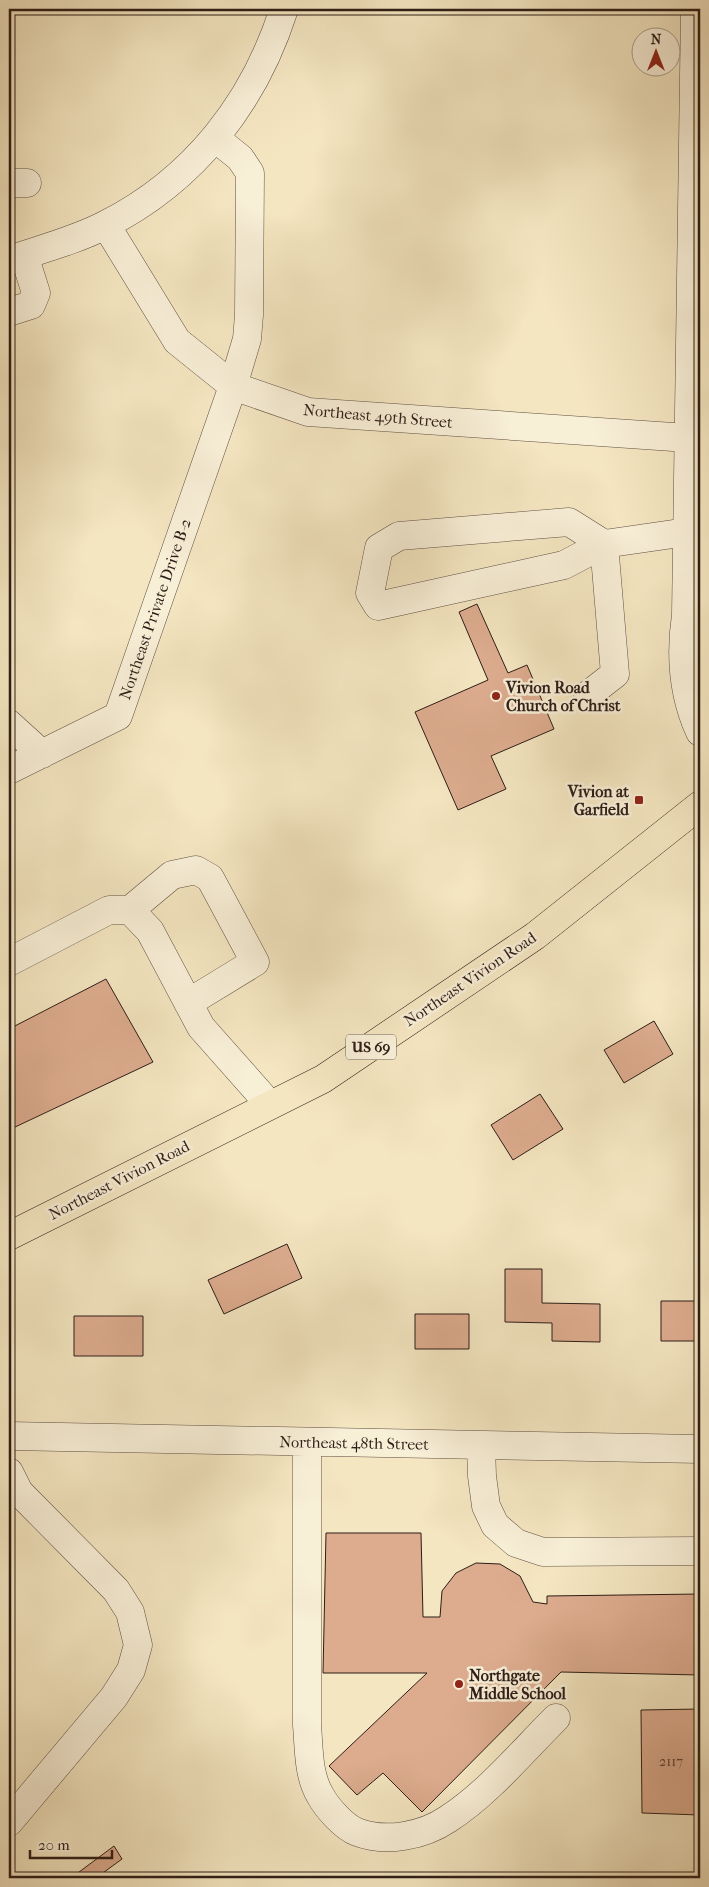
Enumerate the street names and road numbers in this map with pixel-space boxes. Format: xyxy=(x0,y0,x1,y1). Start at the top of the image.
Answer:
street label: Northeast 49th Street xyxy=(303,400,454,432)
street label: Northeast Private Drive B-2 xyxy=(115,516,195,702)
street label: Northeast Vivion Road xyxy=(400,927,540,1030)
road number: US 69 xyxy=(346,1034,396,1060)
street label: Northeast Vivion Road xyxy=(45,1136,193,1224)
street label: Northeast 48th Street xyxy=(279,1432,429,1454)

